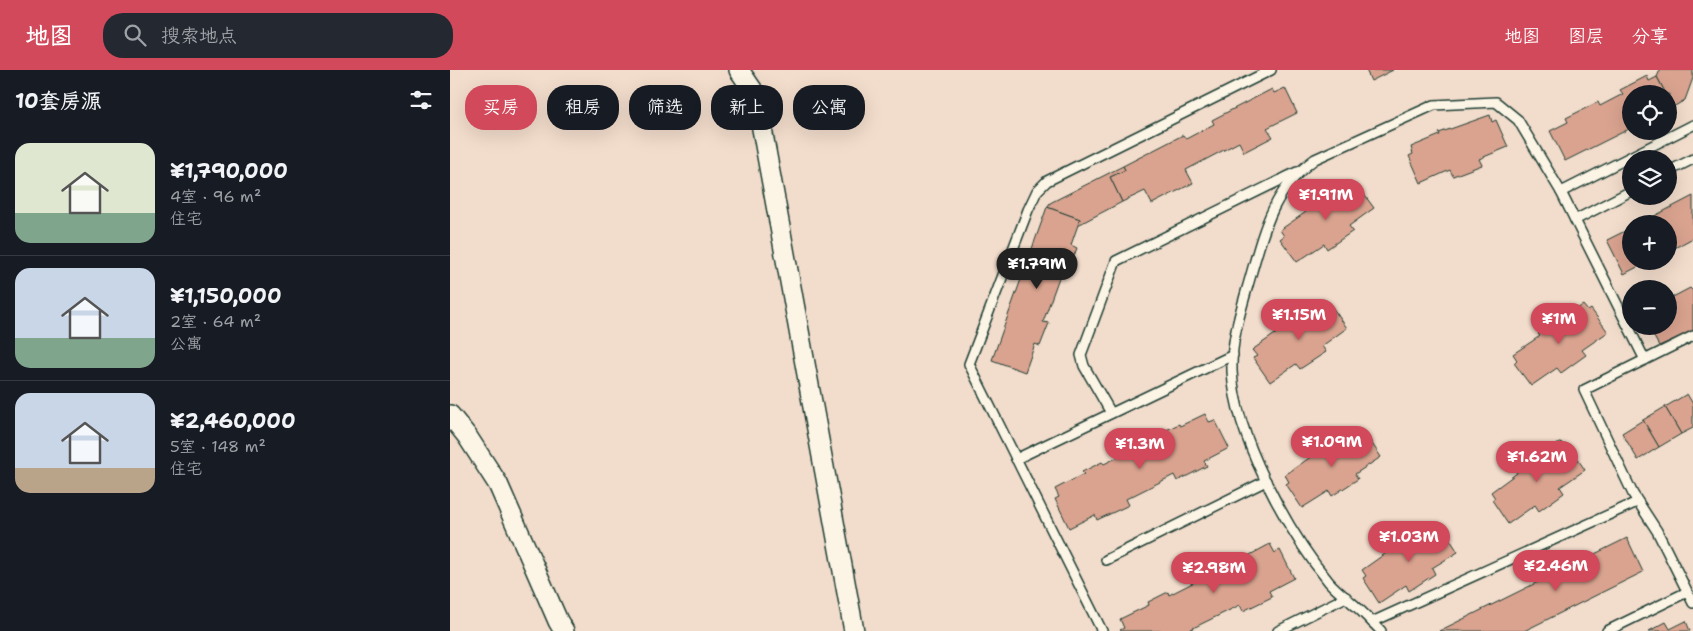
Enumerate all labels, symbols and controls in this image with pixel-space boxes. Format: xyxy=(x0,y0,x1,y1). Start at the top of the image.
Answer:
search box xyxy=(103,13,453,58)
text: 地图 xyxy=(25,20,73,52)
icon: search xyxy=(121,21,149,49)
text: 搜索地点 xyxy=(161,23,237,48)
text: 地图 xyxy=(1504,24,1540,48)
text: 图层 xyxy=(1568,24,1604,48)
text: 分享 xyxy=(1632,24,1668,48)
chip: 买房 xyxy=(465,85,537,130)
chip: 租房 xyxy=(547,85,619,130)
chip: 筛选 xyxy=(629,85,701,130)
chip: 新上 xyxy=(711,85,783,130)
chip: 公寓 xyxy=(793,85,865,130)
map controls xyxy=(1622,85,1677,335)
button: locate xyxy=(1622,85,1677,140)
icon: filters xyxy=(407,86,435,114)
text: 10套房源 xyxy=(15,87,102,115)
button: layers xyxy=(1622,150,1677,205)
text: ¥1,790,000 xyxy=(170,157,288,185)
icon: home xyxy=(55,163,115,223)
pin: ¥1.91M xyxy=(1285,178,1367,221)
text: ¥1.91M xyxy=(1299,184,1353,205)
text: 4室 · 96 m² xyxy=(170,186,261,207)
text: 住宅 xyxy=(170,208,202,229)
button: + xyxy=(1622,215,1677,270)
pin: ¥1.79M xyxy=(996,248,1078,290)
text: ¥1.79M xyxy=(1008,253,1066,274)
button: − xyxy=(1622,280,1677,335)
text: ¥1,150,000 xyxy=(170,282,282,310)
icon: home xyxy=(55,288,115,348)
pin: ¥1.15M xyxy=(1258,298,1340,341)
pin: ¥1M xyxy=(1535,302,1583,345)
text: ¥1.15M xyxy=(1272,304,1326,325)
text: ¥1M xyxy=(1542,308,1576,329)
text: 2室 · 64 m² xyxy=(170,311,261,332)
text: 公寓 xyxy=(170,333,202,354)
text: ¥2,460,000 xyxy=(170,407,296,435)
icon: home xyxy=(55,413,115,473)
pin: ¥1.09M xyxy=(1291,426,1373,468)
pin: ¥1.3M xyxy=(1105,428,1175,470)
text: ¥1.09M xyxy=(1302,431,1362,452)
text: ¥1.3M xyxy=(1115,433,1165,454)
text: 5室 · 148 m² xyxy=(170,436,266,457)
pin: ¥1.62M xyxy=(1496,440,1578,483)
text: ¥1.62M xyxy=(1507,446,1567,467)
text: 住宅 xyxy=(170,458,202,479)
pin: ¥1.03M xyxy=(1368,520,1450,563)
text: ¥1.03M xyxy=(1379,526,1439,547)
pin: ¥2.46M xyxy=(1515,550,1597,592)
pin: ¥2.98M xyxy=(1173,552,1255,594)
text: ¥2.46M xyxy=(1524,555,1588,576)
text: ¥2.98M xyxy=(1182,557,1246,578)

